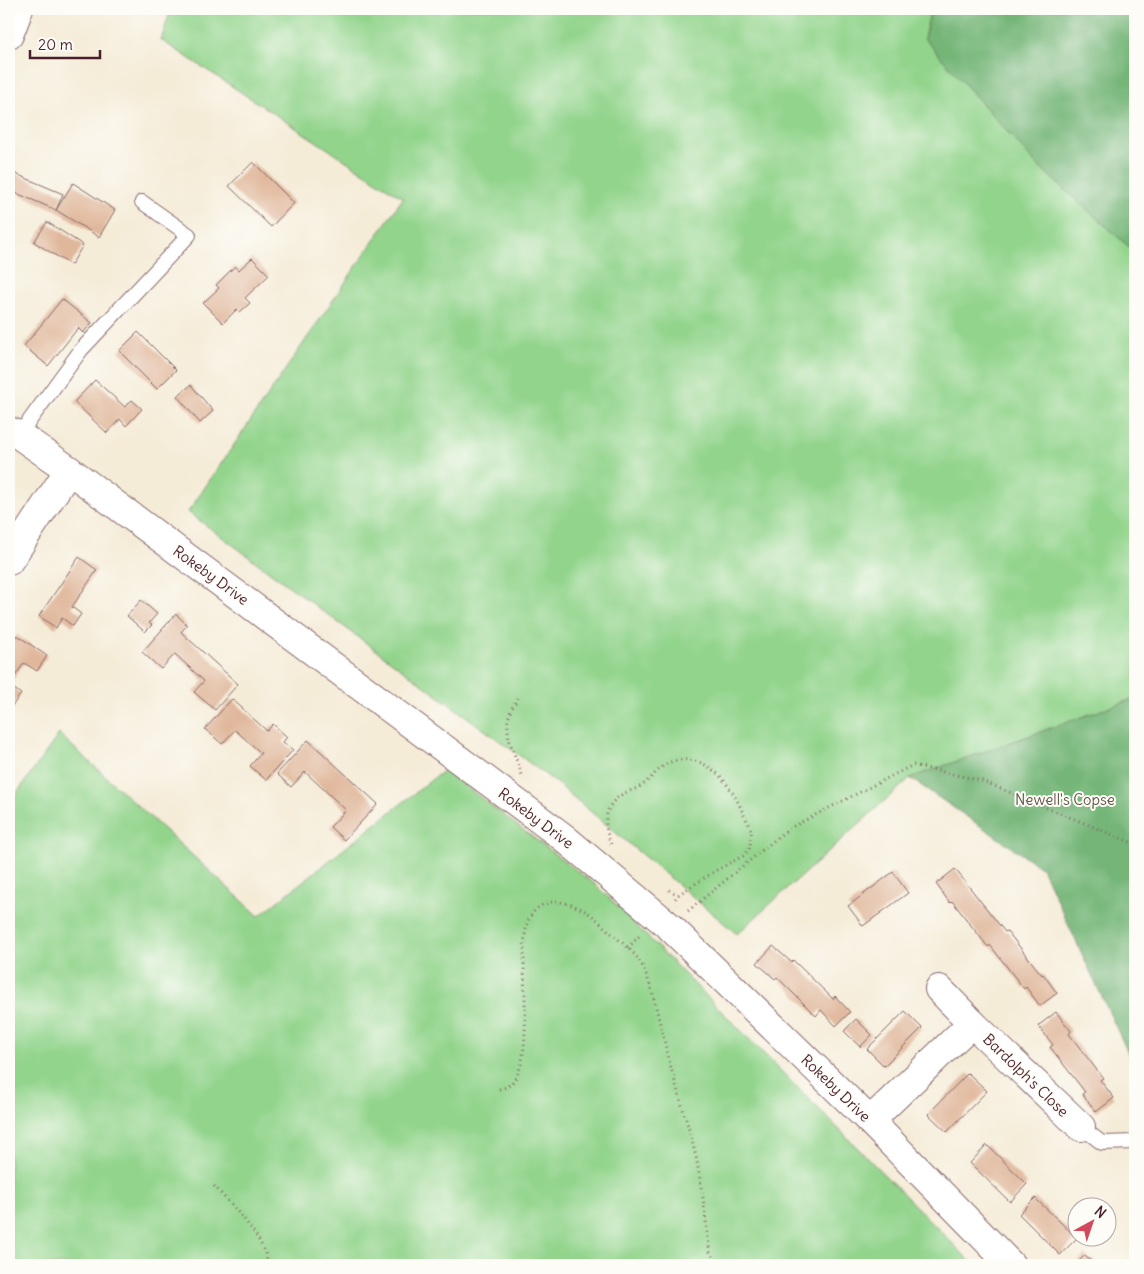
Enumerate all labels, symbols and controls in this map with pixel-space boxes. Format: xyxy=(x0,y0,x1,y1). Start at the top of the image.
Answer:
scale bar xyxy=(30,28,100,60)
text: 20 m xyxy=(38,35,73,54)
street label: Rokeby Drive xyxy=(169,541,253,609)
street label: Rokeby Drive xyxy=(495,784,577,852)
park label: Newell's Copse xyxy=(1015,790,1115,809)
street label: Bardolph's Close xyxy=(979,1029,1073,1121)
street label: Rokeby Drive xyxy=(797,1050,875,1126)
north arrow xyxy=(1066,1196,1116,1246)
text: N xyxy=(1091,1202,1110,1222)

